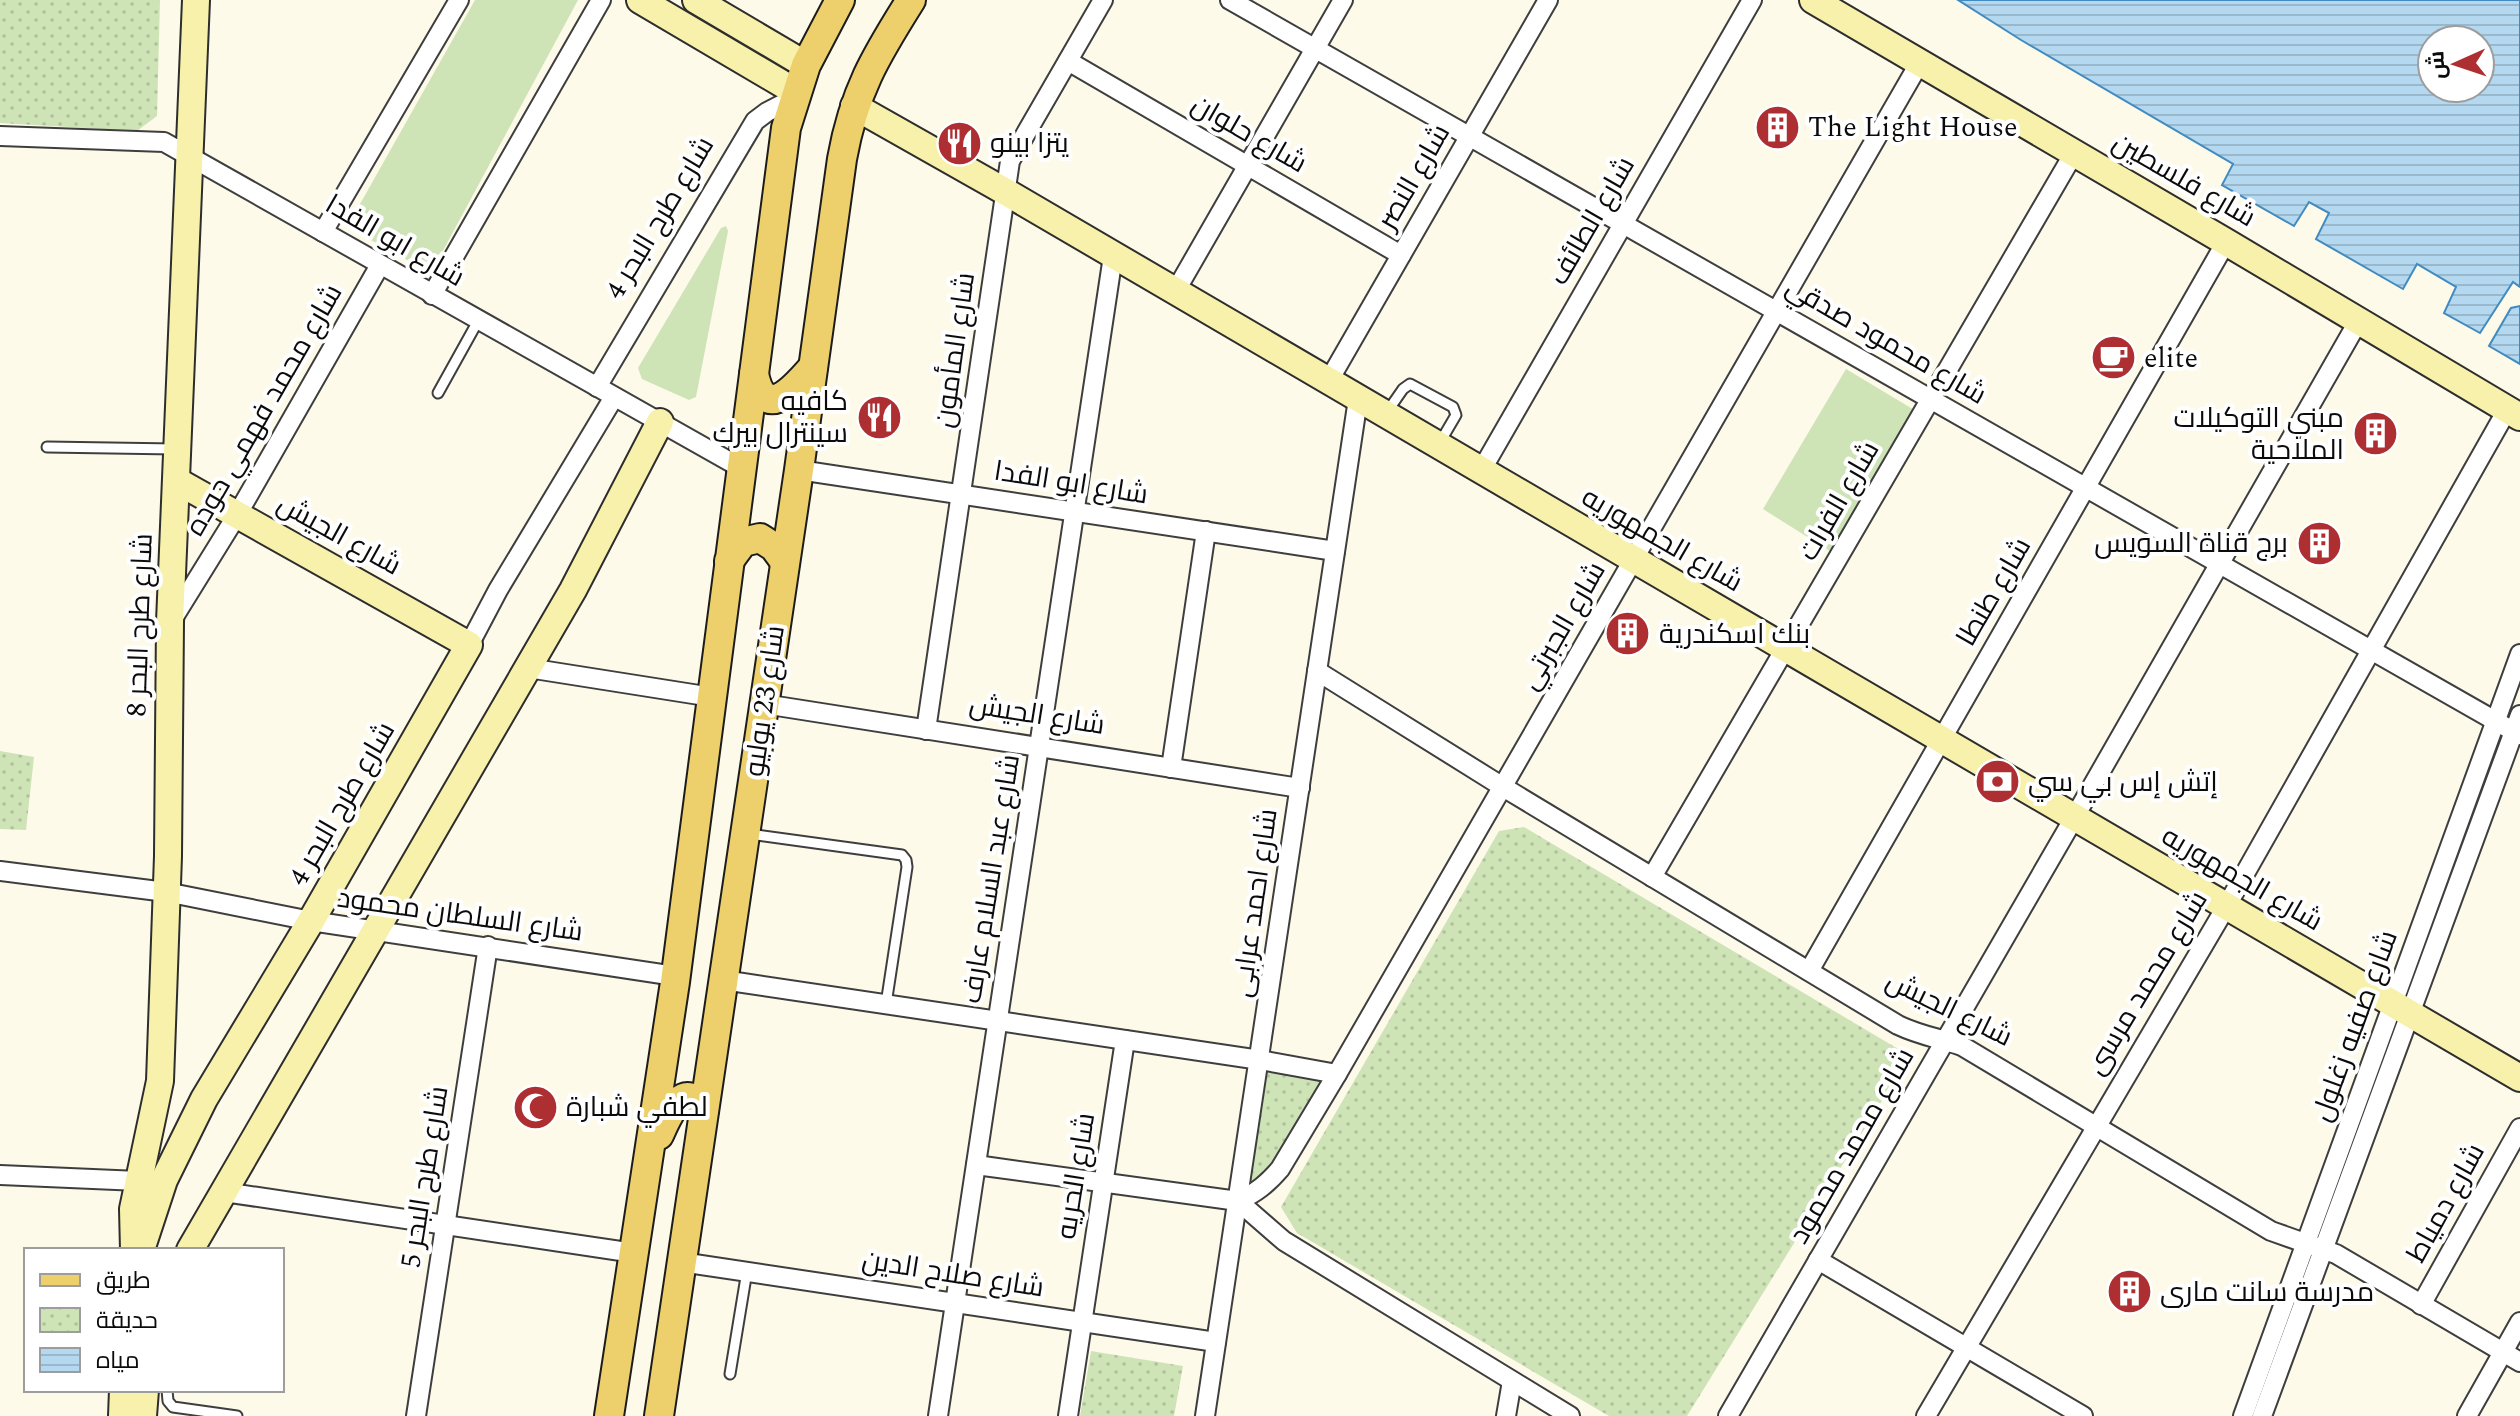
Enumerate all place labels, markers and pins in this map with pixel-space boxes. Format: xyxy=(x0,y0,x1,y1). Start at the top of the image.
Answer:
building icon: The Light House xyxy=(1753,103,1801,151)
place label: The Light House xyxy=(1808,106,2018,149)
restaurant icon: يتزا بينو xyxy=(935,119,983,167)
place label: يتزا بينو xyxy=(990,122,1069,165)
cafe icon: elite xyxy=(2089,334,2137,382)
place label: elite xyxy=(2144,337,2198,380)
place label: كافيه سينترال بيرك xyxy=(713,380,848,455)
restaurant icon: كافيه سينترال بيرك xyxy=(855,393,903,441)
place label: مبني التوكيلات الملاحية xyxy=(2173,397,2344,472)
building icon: مبني التوكيلات الملاحية xyxy=(2351,410,2399,458)
building icon: برج قناة السويس xyxy=(2295,519,2343,567)
place label: برج قناة السويس xyxy=(2094,522,2288,565)
building icon: بنك اسكندرية xyxy=(1604,610,1652,658)
place label: بنك اسكندرية xyxy=(1659,613,1810,656)
bank icon: إتش إس بي سي xyxy=(1973,758,2021,806)
place label: إتش إس بي سي xyxy=(2028,761,2218,804)
mosque icon: لطفي شبارة xyxy=(511,1083,559,1131)
place label: لطفي شبارة xyxy=(566,1086,708,1129)
building icon: مدرسة سانت مارى xyxy=(2105,1268,2153,1316)
place label: مدرسة سانت مارى xyxy=(2160,1271,2374,1314)

